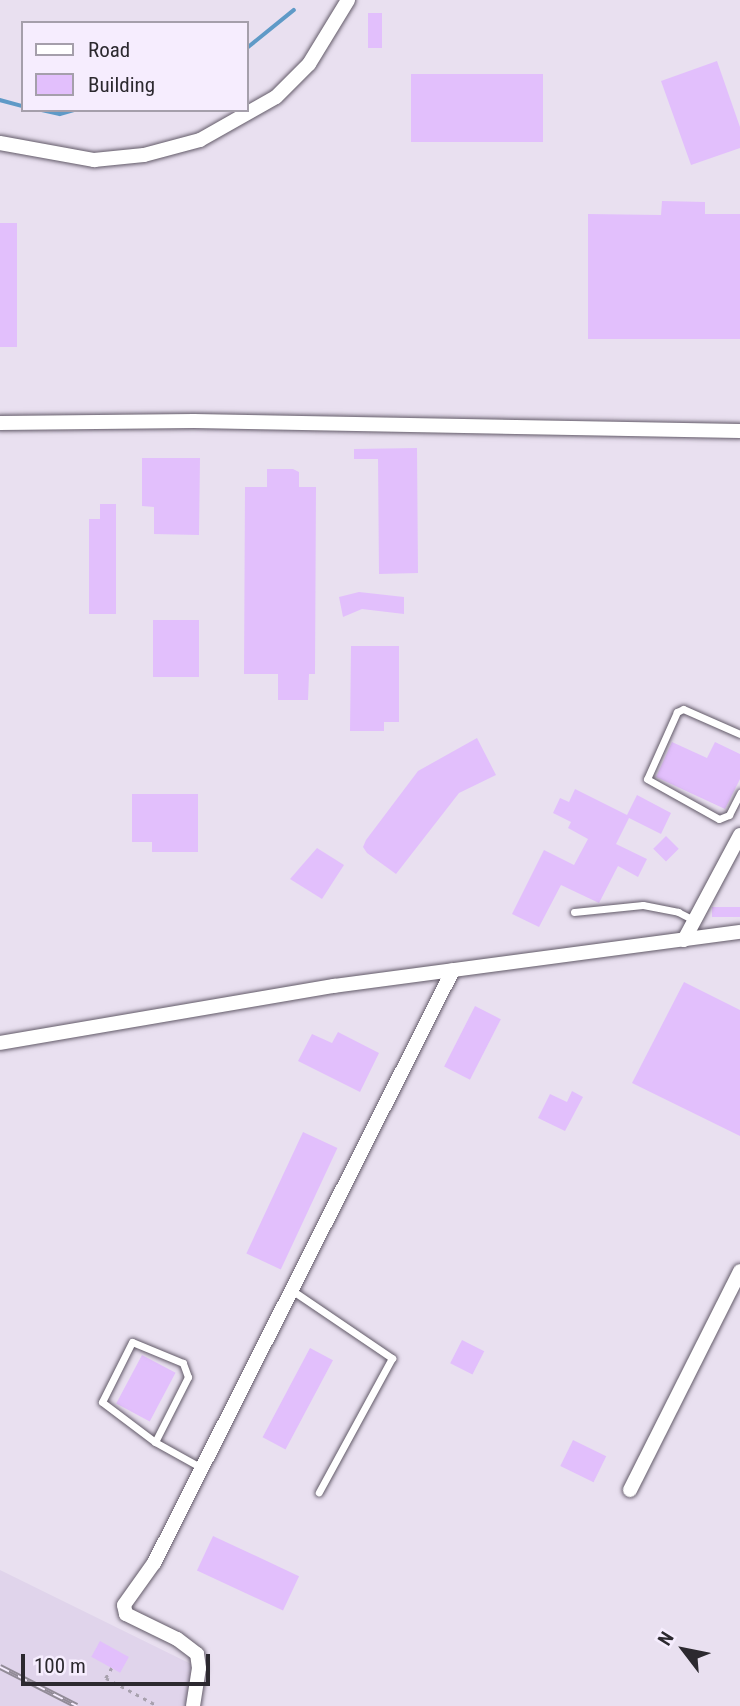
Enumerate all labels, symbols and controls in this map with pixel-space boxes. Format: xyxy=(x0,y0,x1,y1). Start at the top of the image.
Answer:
legend xyxy=(21,21,248,112)
text: Road xyxy=(88,38,130,62)
text: Building xyxy=(88,73,155,97)
north arrow xyxy=(649,1615,719,1685)
text: N xyxy=(653,1628,679,1650)
scale bar xyxy=(24,1640,214,1684)
text: 100 m xyxy=(34,1654,86,1678)

